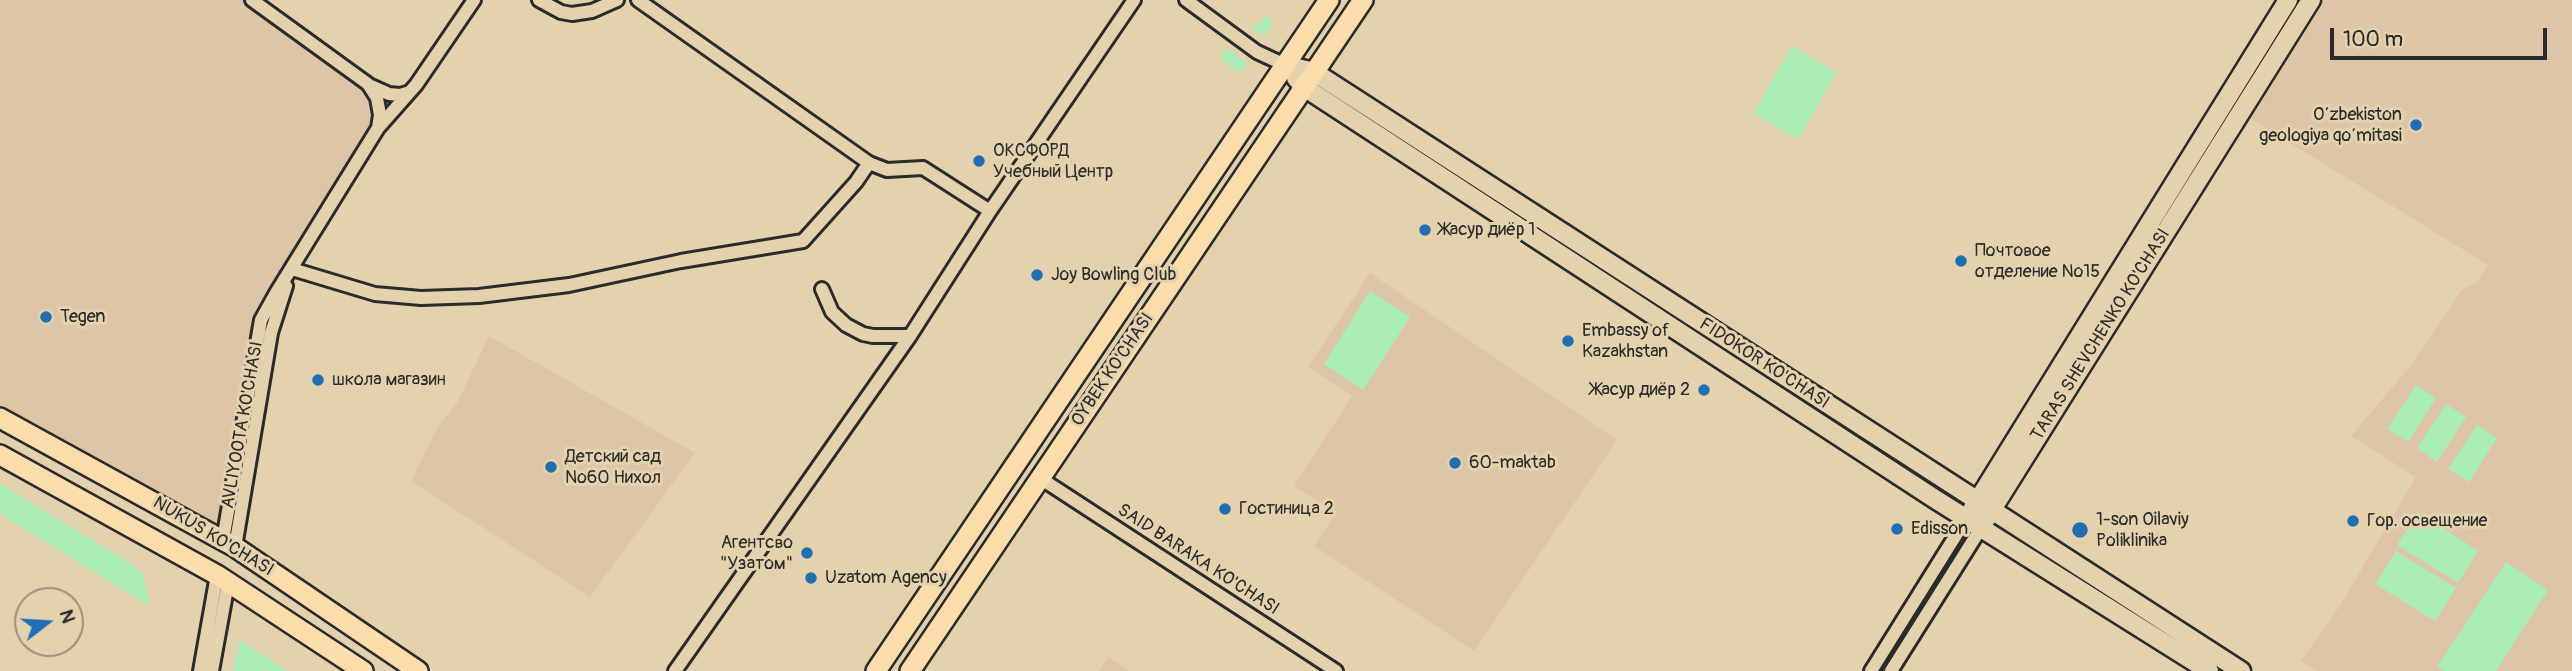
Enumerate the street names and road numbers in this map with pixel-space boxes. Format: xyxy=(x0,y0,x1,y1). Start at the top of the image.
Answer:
street label: TARAS SHEVCHENKO KO'CHASI xyxy=(2027,225,2175,445)
street label: OYBEK KO'CHASI xyxy=(1067,309,1159,431)
street label: FIDOKOR KO'CHASI xyxy=(1695,314,1833,414)
street label: AVLIYOOTA KO'CHASI xyxy=(218,340,268,510)
street label: NUKUS KO'CHASI xyxy=(149,493,277,581)
street label: SAID BARAKA KO'CHASI xyxy=(1113,500,1283,620)

